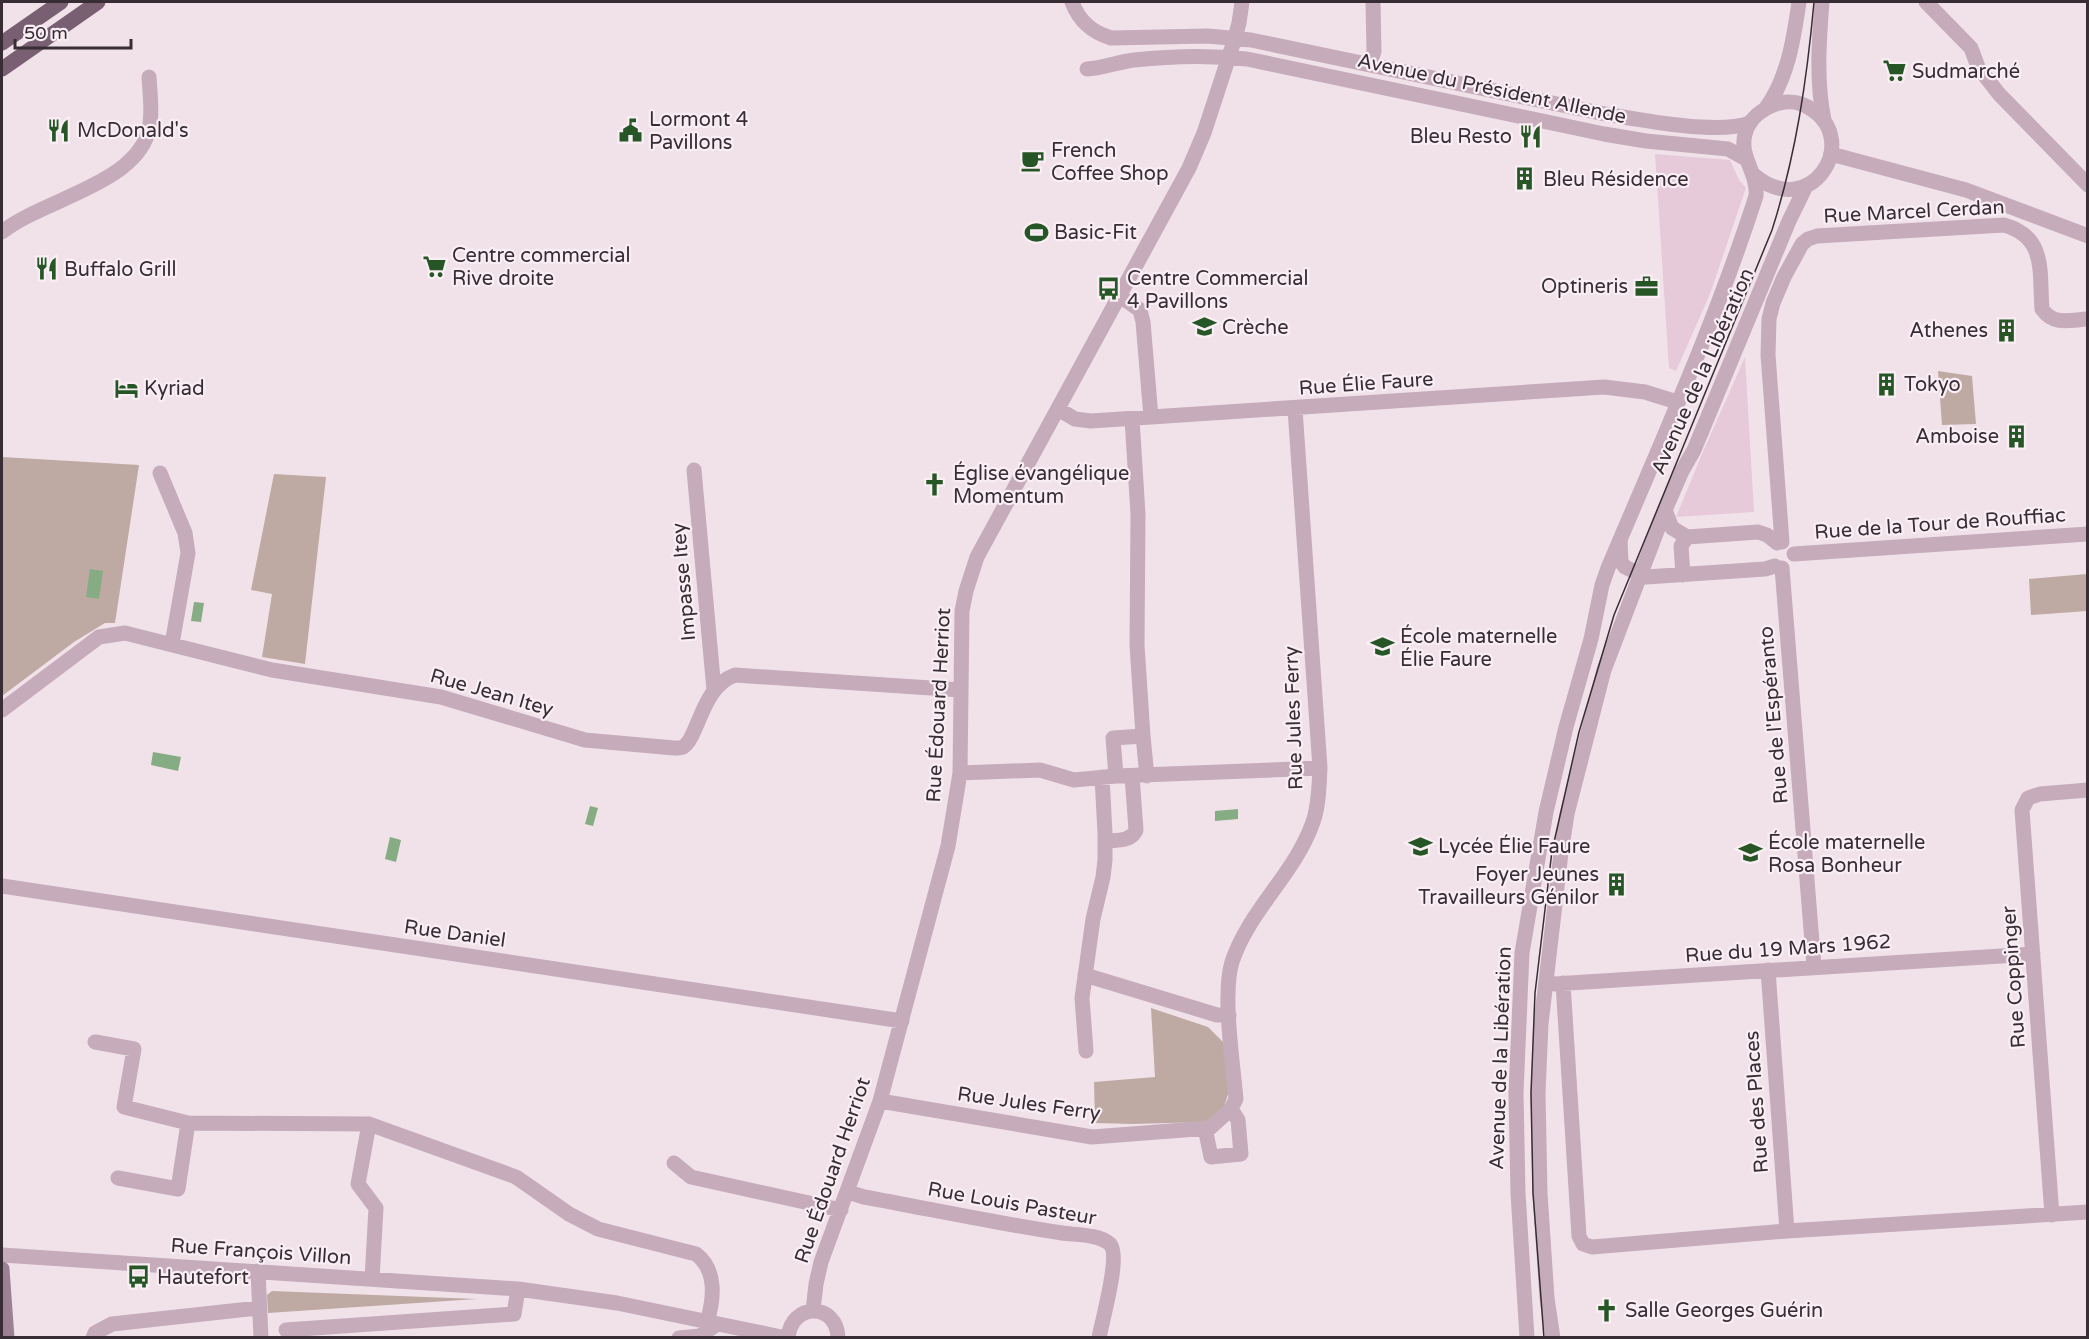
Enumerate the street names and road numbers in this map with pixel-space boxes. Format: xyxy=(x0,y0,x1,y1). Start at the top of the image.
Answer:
street label: Avenue du Président Allende xyxy=(1355,49,1628,129)
street label: Rue Marcel Cerdan xyxy=(1823,195,2005,229)
street label: Avenue de la Libération xyxy=(1647,264,1759,478)
street label: Rue Élie Faure xyxy=(1298,366,1434,401)
street label: Rue de la Tour de Rouffiac xyxy=(1814,503,2067,545)
street label: Impasse Itey xyxy=(667,522,701,642)
street label: Rue Édouard Herriot xyxy=(921,607,956,803)
street label: Rue de l'Espéranto xyxy=(1754,625,1794,805)
street label: Rue Jules Ferry xyxy=(1279,645,1309,790)
street label: Rue Jean Itey xyxy=(427,664,556,722)
street label: Rue Coppinger xyxy=(1997,905,2031,1049)
street label: Rue Daniel xyxy=(402,915,507,953)
street label: Rue du 19 Mars 1962 xyxy=(1684,930,1892,968)
street label: Avenue de la Libération xyxy=(1485,946,1517,1170)
street label: Rue des Places xyxy=(1740,1030,1774,1174)
street label: Rue Édouard Herriot xyxy=(789,1074,876,1266)
street label: Rue Jules Ferry xyxy=(956,1082,1102,1126)
street label: Rue Louis Pasteur xyxy=(926,1177,1098,1231)
street label: Rue François Villon xyxy=(170,1234,352,1270)

